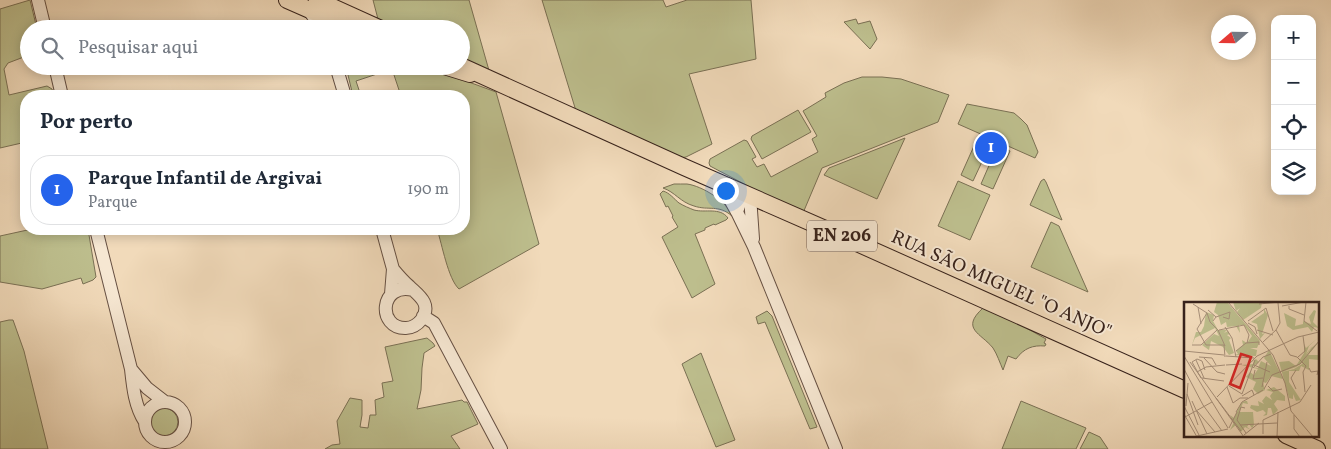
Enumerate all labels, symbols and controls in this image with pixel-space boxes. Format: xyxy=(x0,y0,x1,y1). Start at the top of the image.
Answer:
north arrow xyxy=(1211,15,1256,60)
map controls xyxy=(1271,15,1316,195)
button: + xyxy=(1271,15,1316,60)
search box xyxy=(20,20,470,75)
icon: search xyxy=(38,34,66,62)
text: Pesquisar aqui xyxy=(78,35,198,61)
button: − xyxy=(1271,60,1316,105)
button: locate xyxy=(1271,105,1316,150)
text: Por perto xyxy=(40,108,133,137)
pin: 1 xyxy=(975,129,1007,167)
button: layers xyxy=(1271,150,1316,195)
text: Parque Infantil de Argivai xyxy=(88,166,322,192)
your location xyxy=(713,178,739,204)
text: 1 xyxy=(54,179,60,201)
text: 190 m xyxy=(407,179,449,201)
text: Parque xyxy=(88,192,137,214)
road number: EN 206 xyxy=(807,220,877,252)
street label: RUA SÃO MIGUEL "O ANJO" xyxy=(887,225,1115,345)
inset map xyxy=(1184,302,1318,436)

